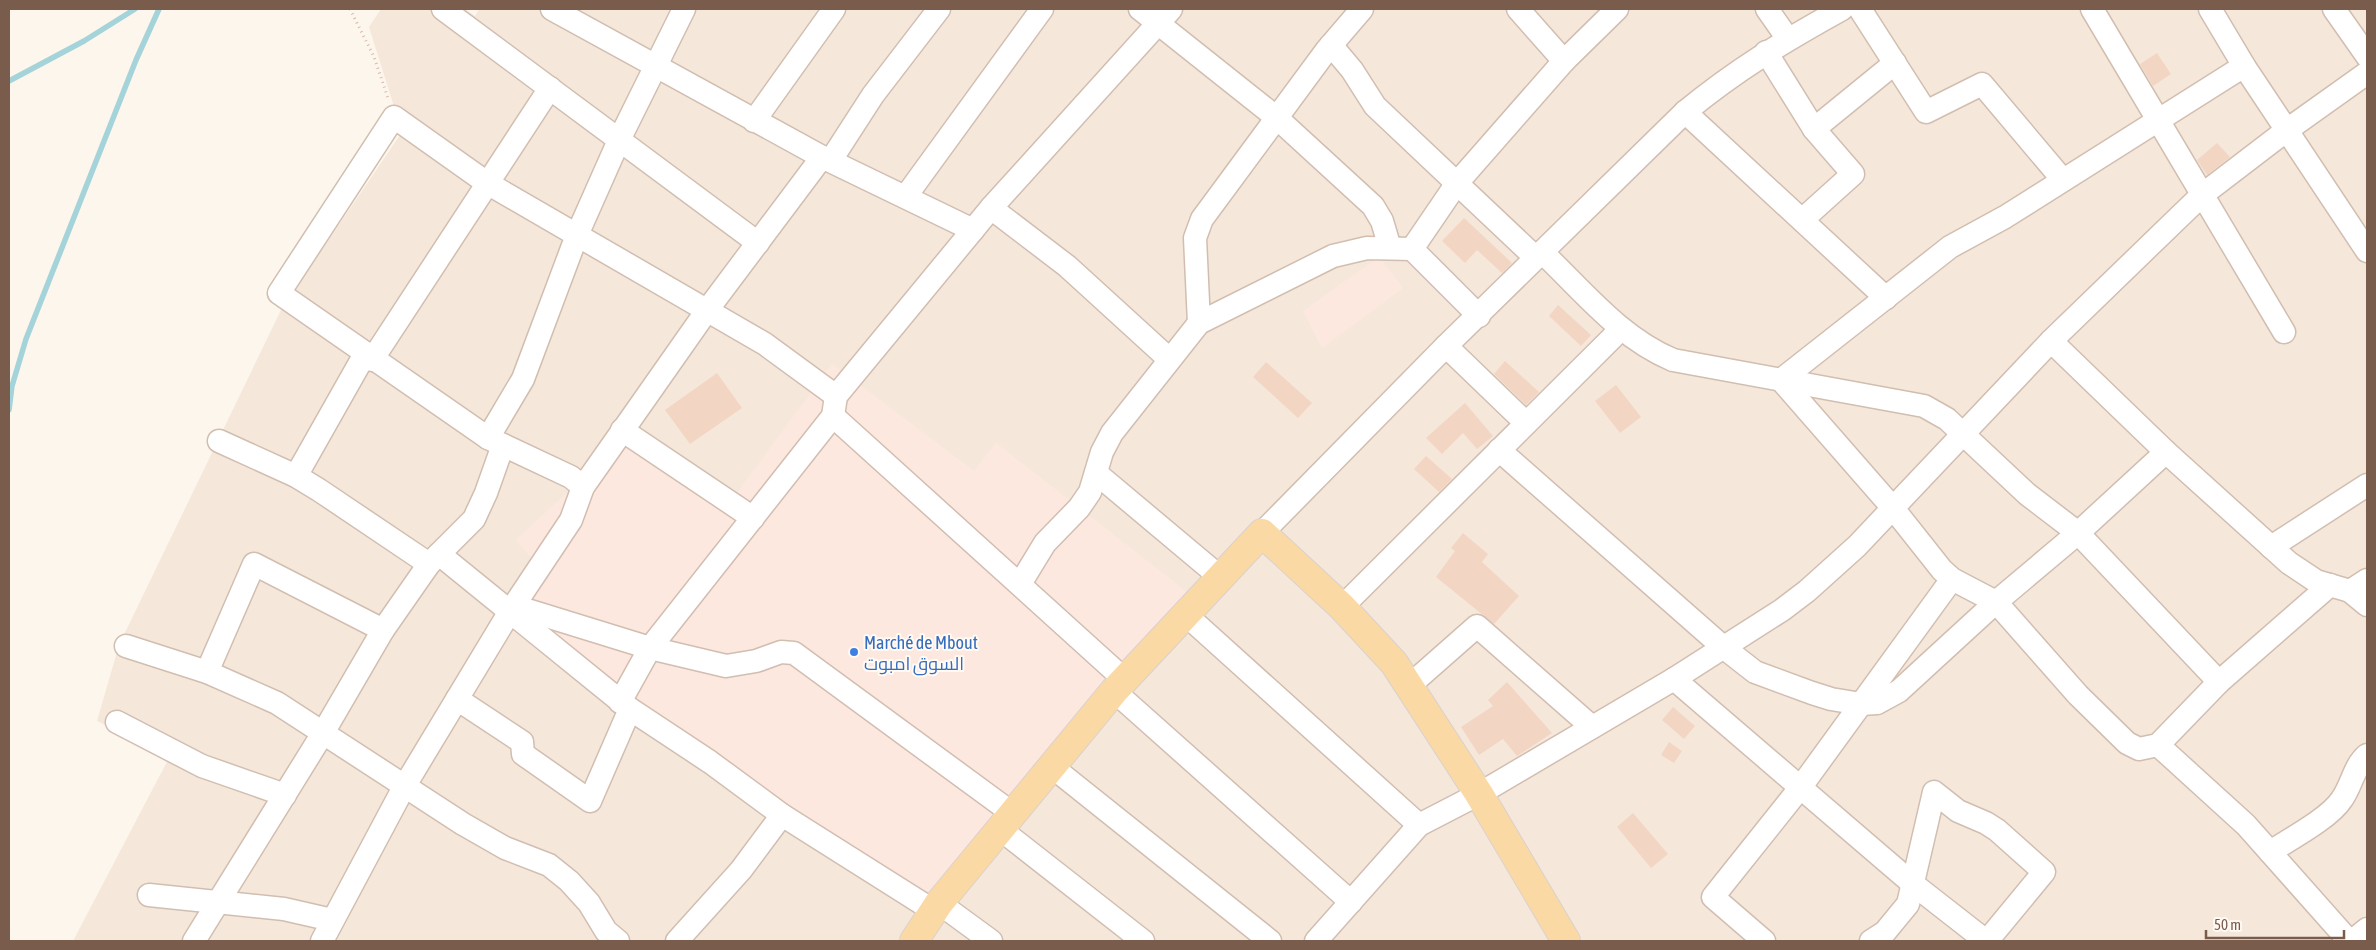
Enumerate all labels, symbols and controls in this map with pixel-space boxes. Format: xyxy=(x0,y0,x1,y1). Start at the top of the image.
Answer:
place label: Marché de Mbout السوق امبوت xyxy=(864,632,978,676)
marker: Marché de Mbout السوق امبوت xyxy=(848,646,860,658)
scale bar xyxy=(2206,908,2344,940)
text: 50 m xyxy=(2214,916,2241,933)

